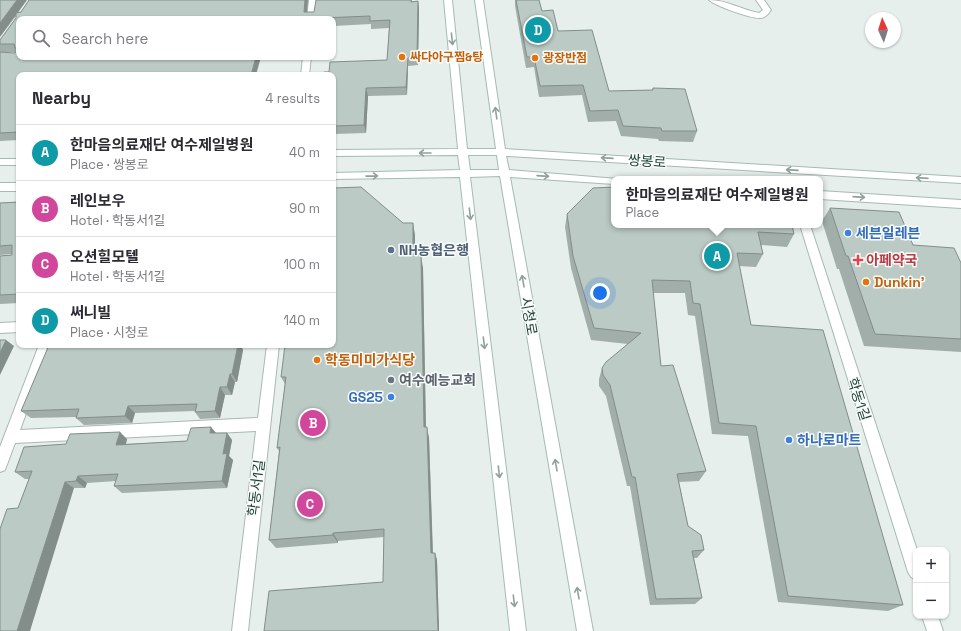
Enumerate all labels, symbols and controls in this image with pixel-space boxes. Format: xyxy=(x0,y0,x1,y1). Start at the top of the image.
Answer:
north arrow xyxy=(865,12,901,48)
pin: D xyxy=(525,15,551,45)
search box xyxy=(16,16,336,60)
icon: search xyxy=(30,27,52,49)
text: Search here xyxy=(62,29,148,48)
one-way arrow xyxy=(449,32,456,45)
place label: 싸다아구찜&탕 xyxy=(410,49,483,65)
place label: 광장반점 xyxy=(543,50,587,66)
marker: 싸다아구찜&탕 xyxy=(397,52,407,62)
marker: 광장반점 xyxy=(530,53,540,63)
text: Nearby xyxy=(32,87,91,109)
text: 4 results xyxy=(265,90,320,107)
one-way arrow xyxy=(492,107,500,120)
text: 한마음의료재단 여수제일병원 xyxy=(70,135,253,154)
text: A xyxy=(41,144,49,161)
text: 40 m xyxy=(289,144,320,161)
one-way arrow xyxy=(419,149,432,157)
street label: 쌍봉로 xyxy=(627,151,667,171)
one-way arrow xyxy=(601,155,614,162)
text: Place · 쌍봉로 xyxy=(70,156,149,173)
one-way arrow xyxy=(786,166,799,173)
one-way arrow xyxy=(365,172,378,180)
one-way arrow xyxy=(536,173,549,180)
one-way arrow xyxy=(916,174,929,181)
popup xyxy=(611,176,823,228)
text: 한마음의료재단 여수제일병원 xyxy=(625,185,809,204)
text: 레인보우 xyxy=(70,191,125,210)
one-way arrow xyxy=(852,194,865,201)
text: B xyxy=(41,200,49,217)
text: 90 m xyxy=(289,200,320,217)
text: Place xyxy=(625,204,659,221)
one-way arrow xyxy=(466,207,473,220)
text: Hotel · 학동서1길 xyxy=(70,212,165,229)
place label: 세븐일레븐 xyxy=(856,224,921,242)
marker: 세븐일레븐 xyxy=(843,228,853,238)
place label: NH농협은행 xyxy=(399,241,469,259)
pin: A xyxy=(704,241,730,271)
marker: NH농협은행 xyxy=(386,245,396,255)
text: 오션힐모텔 xyxy=(70,247,139,266)
place label: 아페약국 xyxy=(866,251,918,269)
marker: 아페약국 xyxy=(853,255,863,265)
text: C xyxy=(41,256,49,273)
text: 100 m xyxy=(283,256,320,273)
text: Hotel · 학동서1길 xyxy=(70,268,165,285)
place label: Dunkin' xyxy=(874,273,925,291)
one-way arrow xyxy=(519,275,527,288)
marker: Dunkin' xyxy=(861,277,871,287)
your location xyxy=(590,283,610,303)
street label: 시청로 xyxy=(517,295,541,337)
text: 써니빌 xyxy=(70,303,111,322)
text: D xyxy=(41,312,49,329)
text: 140 m xyxy=(284,312,320,329)
text: Place · 시청로 xyxy=(70,324,149,341)
one-way arrow xyxy=(481,336,488,349)
place label: 학동미미가식당 xyxy=(325,351,415,369)
marker: 학동미미가식당 xyxy=(312,355,322,365)
place label: 여수예능교회 xyxy=(399,371,476,389)
marker: 여수예능교회 xyxy=(386,375,396,385)
street label: 학동1길 xyxy=(844,375,874,423)
place label: GS25 xyxy=(349,388,383,406)
marker: GS25 xyxy=(386,392,396,402)
pin: B xyxy=(300,408,326,438)
place label: 하나로마트 xyxy=(797,431,862,449)
marker: 하나로마트 xyxy=(784,435,794,445)
street label: 학동서1길 xyxy=(244,458,268,518)
one-way arrow xyxy=(551,459,559,472)
one-way arrow xyxy=(495,465,503,478)
pin: C xyxy=(297,489,323,519)
map controls xyxy=(913,547,949,619)
button: + xyxy=(913,547,949,583)
button: − xyxy=(913,583,949,619)
one-way arrow xyxy=(574,586,582,599)
one-way arrow xyxy=(510,594,518,607)

